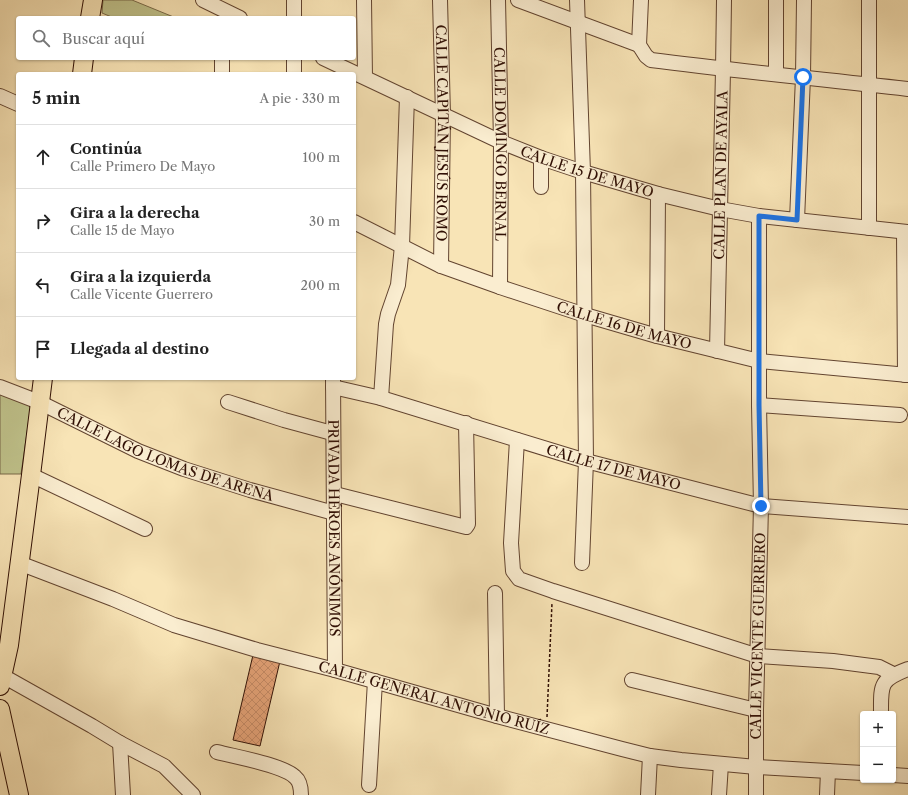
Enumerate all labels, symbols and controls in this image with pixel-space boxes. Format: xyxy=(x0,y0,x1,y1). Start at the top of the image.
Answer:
search box xyxy=(16,16,356,60)
street label: CALLE CAPITÁN JESÚS ROMO xyxy=(432,24,452,242)
icon: search xyxy=(30,27,52,49)
text: Buscar aquí xyxy=(62,29,145,48)
street label: CALLE DOMINGO BERNAL xyxy=(490,47,510,241)
route start xyxy=(794,68,812,86)
text: 5 min xyxy=(32,88,80,108)
text: A pie · 330 m xyxy=(259,90,340,106)
street label: CALLE PLAN DE AYALA xyxy=(710,90,732,260)
text: Continúa xyxy=(70,139,142,158)
street label: CALLE 15 DE MAYO xyxy=(518,142,656,201)
icon: ahead xyxy=(32,146,54,168)
text: 100 m xyxy=(302,149,340,165)
text: Calle Primero De Mayo xyxy=(70,158,215,174)
text: Gira a la derecha xyxy=(70,203,200,222)
icon: right xyxy=(32,210,54,232)
text: 30 m xyxy=(309,213,340,229)
text: Calle 15 de Mayo xyxy=(70,222,174,238)
text: Gira a la izquierda xyxy=(70,267,211,286)
icon: left xyxy=(32,274,54,296)
text: 200 m xyxy=(300,277,340,293)
text: Calle Vicente Guerrero xyxy=(70,286,213,302)
street label: CALLE 16 DE MAYO xyxy=(554,297,693,353)
icon: arrive xyxy=(32,338,54,360)
text: Llegada al destino xyxy=(70,339,209,358)
street label: CALLE LAGO LOMAS DE ARENA xyxy=(54,403,276,505)
street label: PRIVADA HÉROES ANÓNIMOS xyxy=(324,419,344,637)
street label: CALLE 17 DE MAYO xyxy=(544,440,683,494)
route end xyxy=(752,497,770,515)
street label: CALLE VICENTE GUERRERO xyxy=(747,532,769,740)
street label: CALLE GENERAL ANTONIO RUÍZ xyxy=(316,657,552,739)
map controls xyxy=(860,711,896,783)
button: + xyxy=(860,711,896,747)
button: − xyxy=(860,747,896,783)

